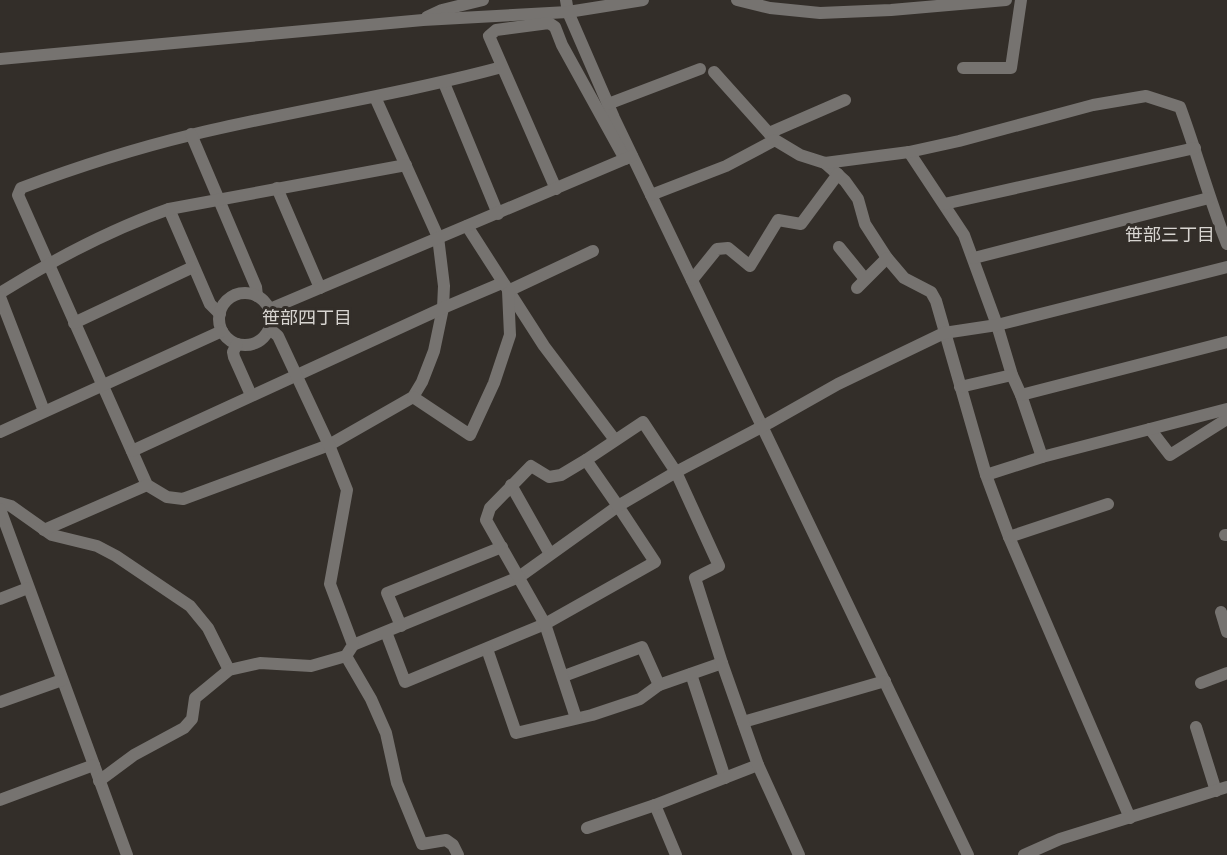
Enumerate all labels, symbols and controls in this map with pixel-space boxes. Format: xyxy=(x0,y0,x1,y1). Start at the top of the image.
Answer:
district label: 笹部三丁目 xyxy=(1125,222,1215,246)
district label: 笹部四丁目 xyxy=(262,305,352,329)

